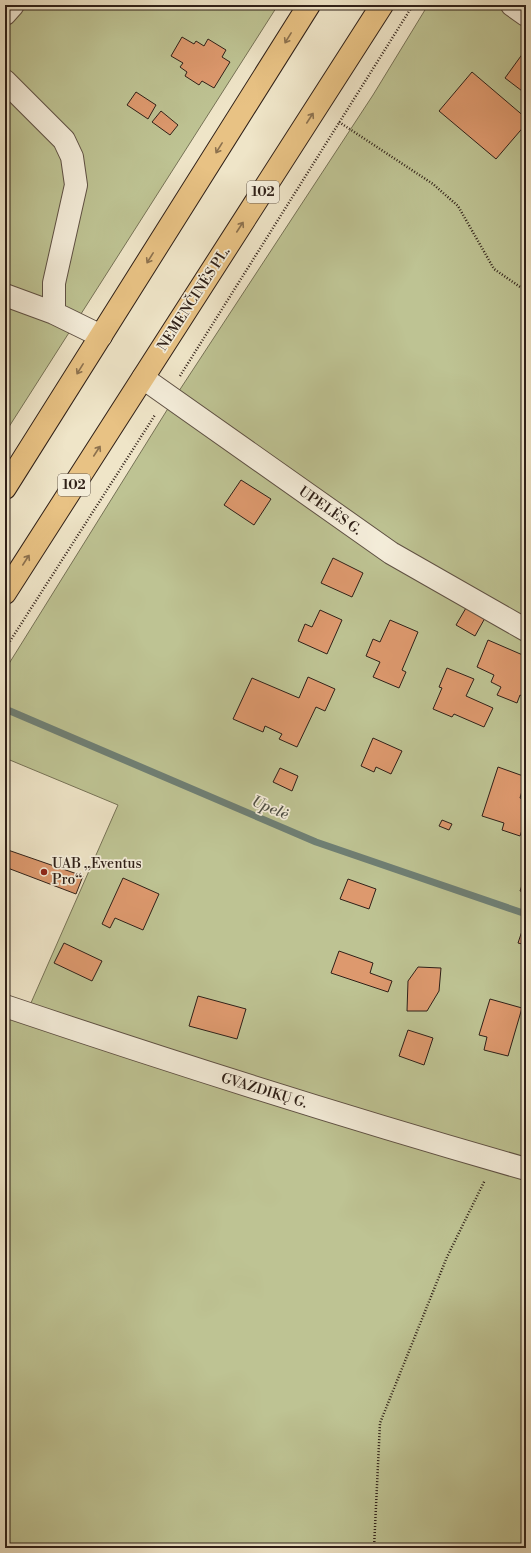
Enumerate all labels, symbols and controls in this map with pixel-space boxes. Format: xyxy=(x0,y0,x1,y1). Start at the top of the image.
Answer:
one-way arrow xyxy=(284,32,292,43)
one-way arrow xyxy=(306,113,314,124)
one-way arrow xyxy=(215,142,223,153)
road number: 102 xyxy=(247,181,279,203)
one-way arrow xyxy=(236,222,244,233)
street label: NEMENČINĖS PL. xyxy=(152,243,234,354)
one-way arrow xyxy=(145,252,153,264)
one-way arrow xyxy=(76,363,84,374)
one-way arrow xyxy=(92,445,101,456)
road number: 102 xyxy=(58,474,90,496)
street label: UPELĖS G. xyxy=(295,481,366,539)
one-way arrow xyxy=(22,555,30,566)
water label: Upelė xyxy=(249,792,291,824)
place label: UAB „Eventus Pro“ xyxy=(52,855,142,889)
marker: UAB „Eventus Pro“ xyxy=(39,867,49,877)
street label: GVAZDIKŲ G. xyxy=(219,1069,309,1113)

